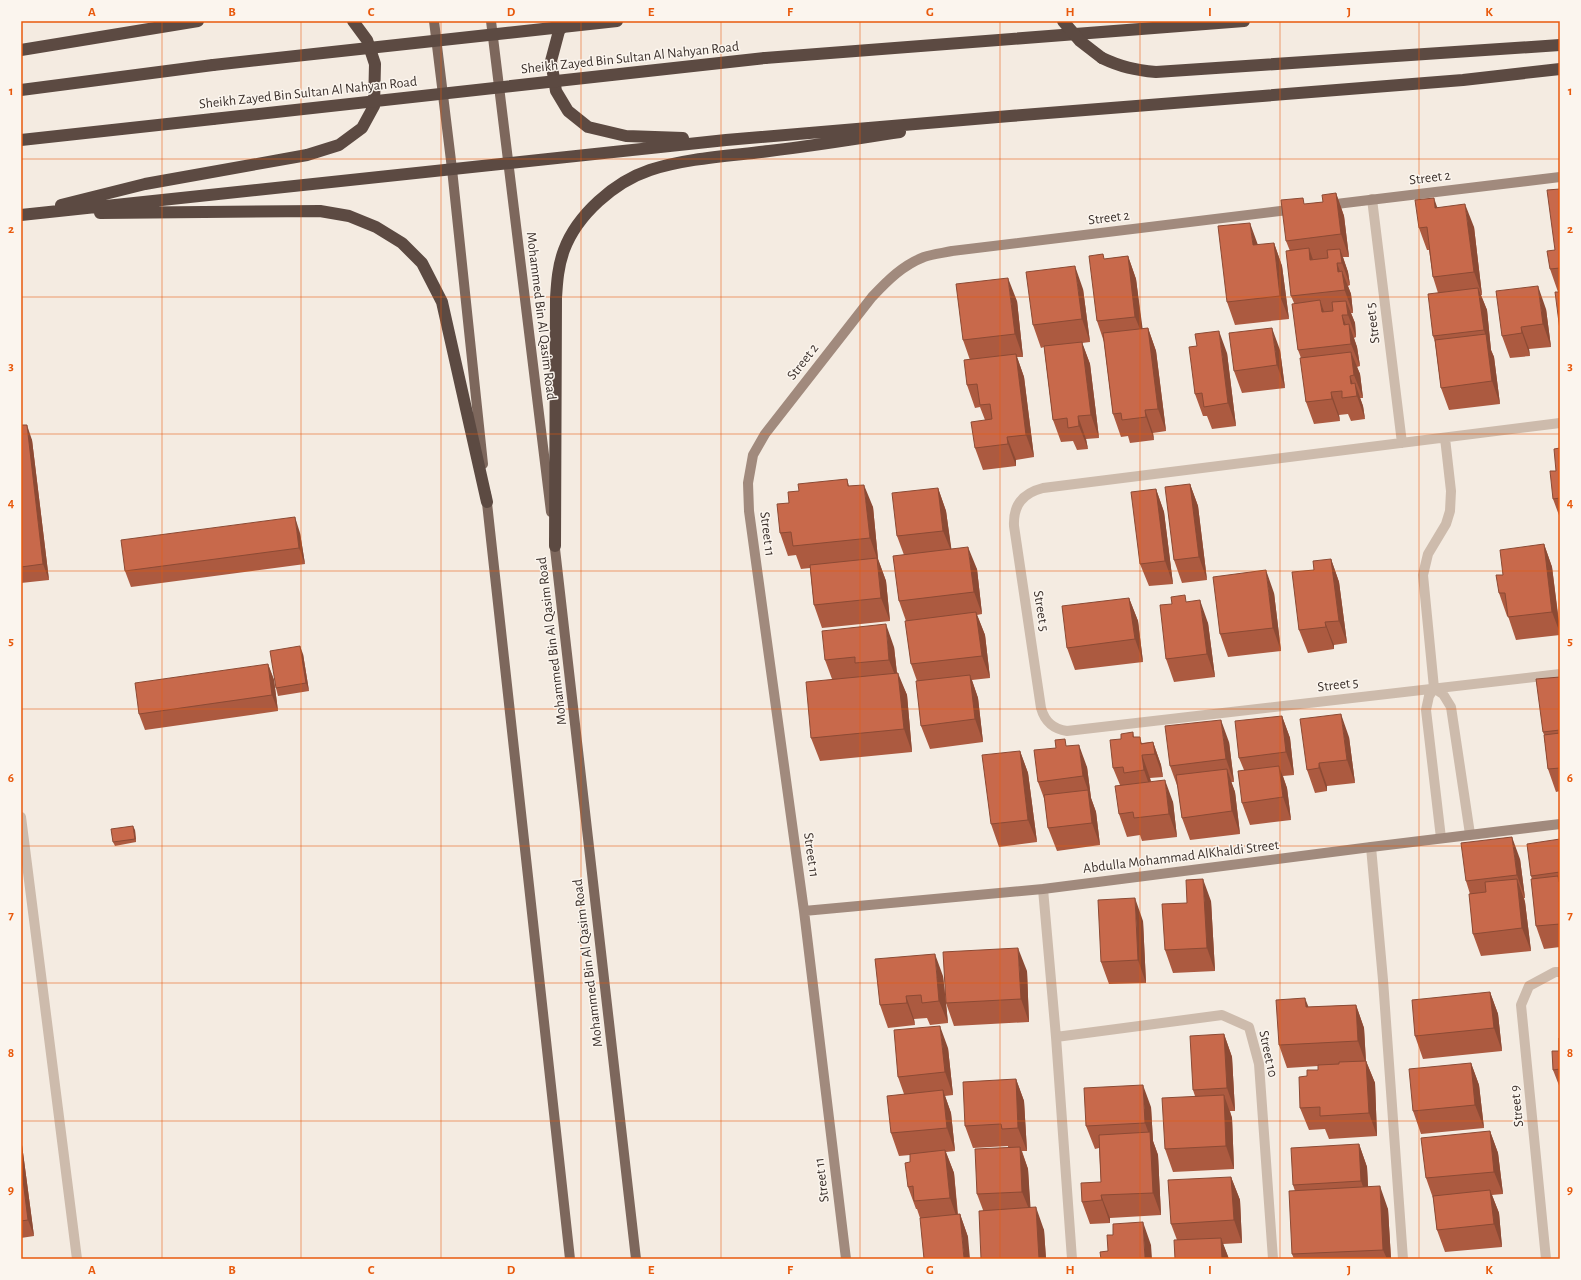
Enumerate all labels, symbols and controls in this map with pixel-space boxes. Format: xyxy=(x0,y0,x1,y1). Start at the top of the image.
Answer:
text: A xyxy=(88,6,96,19)
text: B xyxy=(228,6,236,19)
text: C xyxy=(368,6,375,19)
text: D xyxy=(507,6,516,19)
text: E xyxy=(648,6,655,19)
text: F xyxy=(787,6,794,19)
text: G xyxy=(926,6,934,19)
text: H xyxy=(1065,6,1075,19)
text: I xyxy=(1208,6,1212,19)
text: J xyxy=(1347,6,1351,19)
text: K xyxy=(1485,6,1493,19)
street label: Sheikh Zayed Bin Sultan Al Nahyan Road xyxy=(520,40,740,76)
street label: Sheikh Zayed Bin Sultan Al Nahyan Road xyxy=(198,75,418,111)
text: 1 xyxy=(9,85,13,98)
text: 1 xyxy=(1568,85,1572,98)
street label: Street 2 xyxy=(1408,169,1452,187)
street label: Street 2 xyxy=(1087,209,1131,227)
text: 2 xyxy=(8,223,14,236)
text: 2 xyxy=(1567,223,1573,236)
street label: Mohammed Bin Al Qasim Road xyxy=(524,231,558,401)
street label: Street 5 xyxy=(1364,302,1382,344)
street label: Street 2 xyxy=(785,341,821,383)
text: 3 xyxy=(8,360,14,373)
text: 3 xyxy=(1567,360,1573,373)
text: 4 xyxy=(8,497,15,510)
text: 4 xyxy=(1567,497,1574,510)
street label: Street 11 xyxy=(757,511,777,557)
street label: Mohammed Bin Al Qasim Road xyxy=(535,556,569,726)
street label: Street 5 xyxy=(1031,590,1051,633)
text: 5 xyxy=(8,635,14,648)
text: 5 xyxy=(1567,635,1573,648)
street label: Street 5 xyxy=(1317,676,1359,694)
text: 6 xyxy=(8,772,14,785)
text: 6 xyxy=(1567,772,1573,785)
street label: Street 11 xyxy=(801,832,821,878)
street label: Abdulla Mohammad AlKhaldi Street xyxy=(1082,838,1280,876)
street label: Mohammed Bin Al Qasim Road xyxy=(571,878,605,1048)
text: 7 xyxy=(8,909,14,922)
text: 7 xyxy=(1567,909,1573,922)
street label: Street 10 xyxy=(1256,1029,1280,1079)
text: 8 xyxy=(8,1047,14,1060)
text: 8 xyxy=(1567,1047,1573,1060)
street label: Street 9 xyxy=(1508,1084,1526,1128)
street label: Street 11 xyxy=(812,1157,832,1203)
text: 9 xyxy=(8,1184,14,1197)
text: 9 xyxy=(1567,1184,1573,1197)
text: A xyxy=(88,1264,96,1277)
text: B xyxy=(228,1264,236,1277)
text: C xyxy=(368,1264,375,1277)
text: D xyxy=(507,1264,516,1277)
text: E xyxy=(648,1264,655,1277)
text: F xyxy=(787,1264,794,1277)
text: G xyxy=(926,1264,934,1277)
text: H xyxy=(1065,1264,1075,1277)
text: I xyxy=(1208,1264,1212,1277)
text: J xyxy=(1347,1264,1351,1277)
text: K xyxy=(1485,1264,1493,1277)

